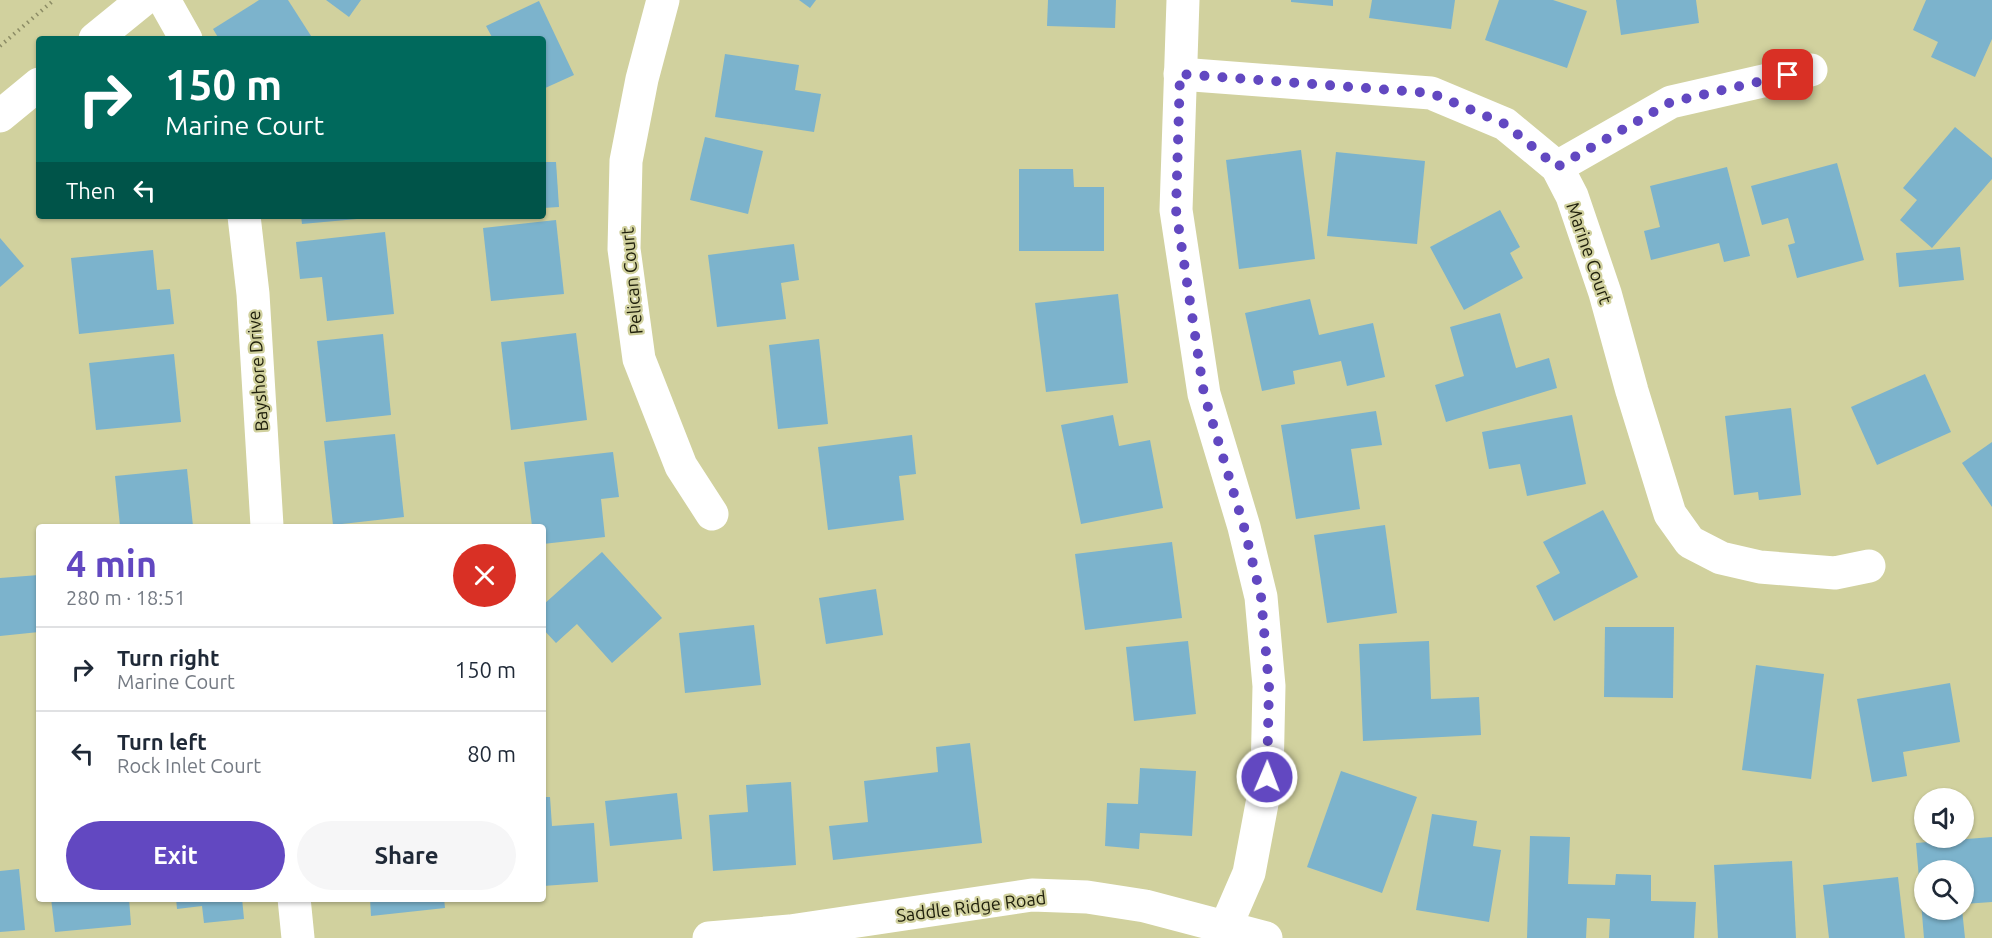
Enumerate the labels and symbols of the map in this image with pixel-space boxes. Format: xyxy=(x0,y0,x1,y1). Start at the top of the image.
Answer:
pin xyxy=(1762,49,1813,100)
street label: Marine Court xyxy=(1563,200,1617,306)
street label: Pelican Court xyxy=(616,227,646,335)
street label: Bayshore Drive xyxy=(243,310,271,432)
position arrow xyxy=(1235,745,1299,809)
street label: Saddle Ridge Road xyxy=(895,887,1047,925)

